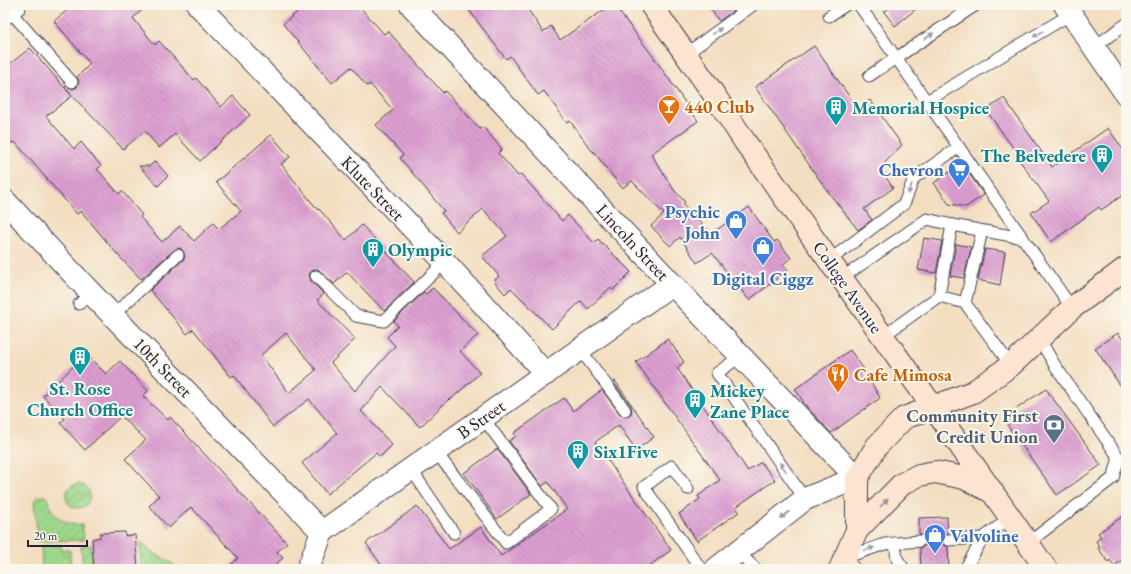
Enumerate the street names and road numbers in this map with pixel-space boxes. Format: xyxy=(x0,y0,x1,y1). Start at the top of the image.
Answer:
street label: Klute Street xyxy=(336,151,410,226)
street label: Lincoln Street xyxy=(592,199,675,286)
street label: College Avenue xyxy=(808,236,888,338)
street label: 10th Street xyxy=(129,332,198,402)
street label: B Street xyxy=(452,394,510,444)

